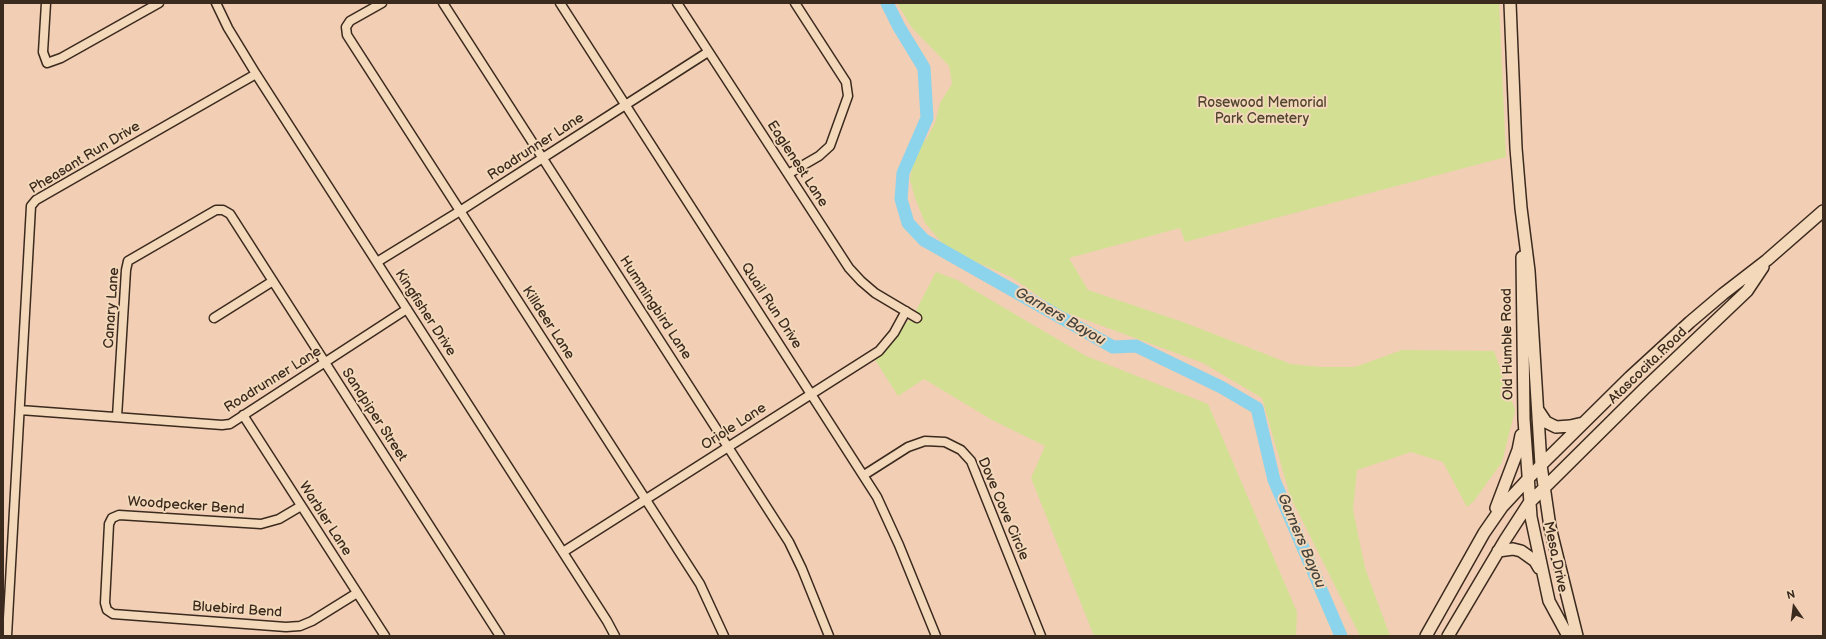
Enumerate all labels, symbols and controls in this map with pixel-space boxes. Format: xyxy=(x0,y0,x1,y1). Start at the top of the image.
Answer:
park label: Rosewood Memorial Park Cemetery xyxy=(1197,95,1327,128)
street label: Roadrunner Lane xyxy=(485,110,587,184)
street label: Pheasant Run Drive xyxy=(27,118,143,198)
street label: Eaglenest Lane xyxy=(763,118,831,210)
street label: Hummingbird Lane xyxy=(615,253,695,363)
street label: Quail Run Drive xyxy=(737,260,805,352)
street label: Canary Lane xyxy=(101,267,123,349)
street label: Kingfisher Drive xyxy=(391,267,459,359)
street label: Killdeer Lane xyxy=(518,283,578,363)
water label: Garners Bayou xyxy=(1012,284,1108,350)
street label: Old Humble Road xyxy=(1499,288,1517,400)
street label: Atascocita Road xyxy=(1605,324,1691,408)
street label: Roadrunner Lane xyxy=(221,343,325,417)
street label: Sandpiper Street xyxy=(338,365,410,465)
street label: Oriole Lane xyxy=(698,400,770,454)
street label: Dove Cove Circle xyxy=(974,455,1032,563)
street label: Warbler Lane xyxy=(295,479,355,559)
water label: Garners Bayou xyxy=(1273,491,1329,591)
street label: Woodpecker Bend xyxy=(127,494,245,518)
street label: Mesa Drive xyxy=(1539,520,1571,594)
north arrow xyxy=(1774,587,1814,627)
text: N xyxy=(1785,588,1797,602)
street label: Bluebird Bend xyxy=(191,598,283,622)

